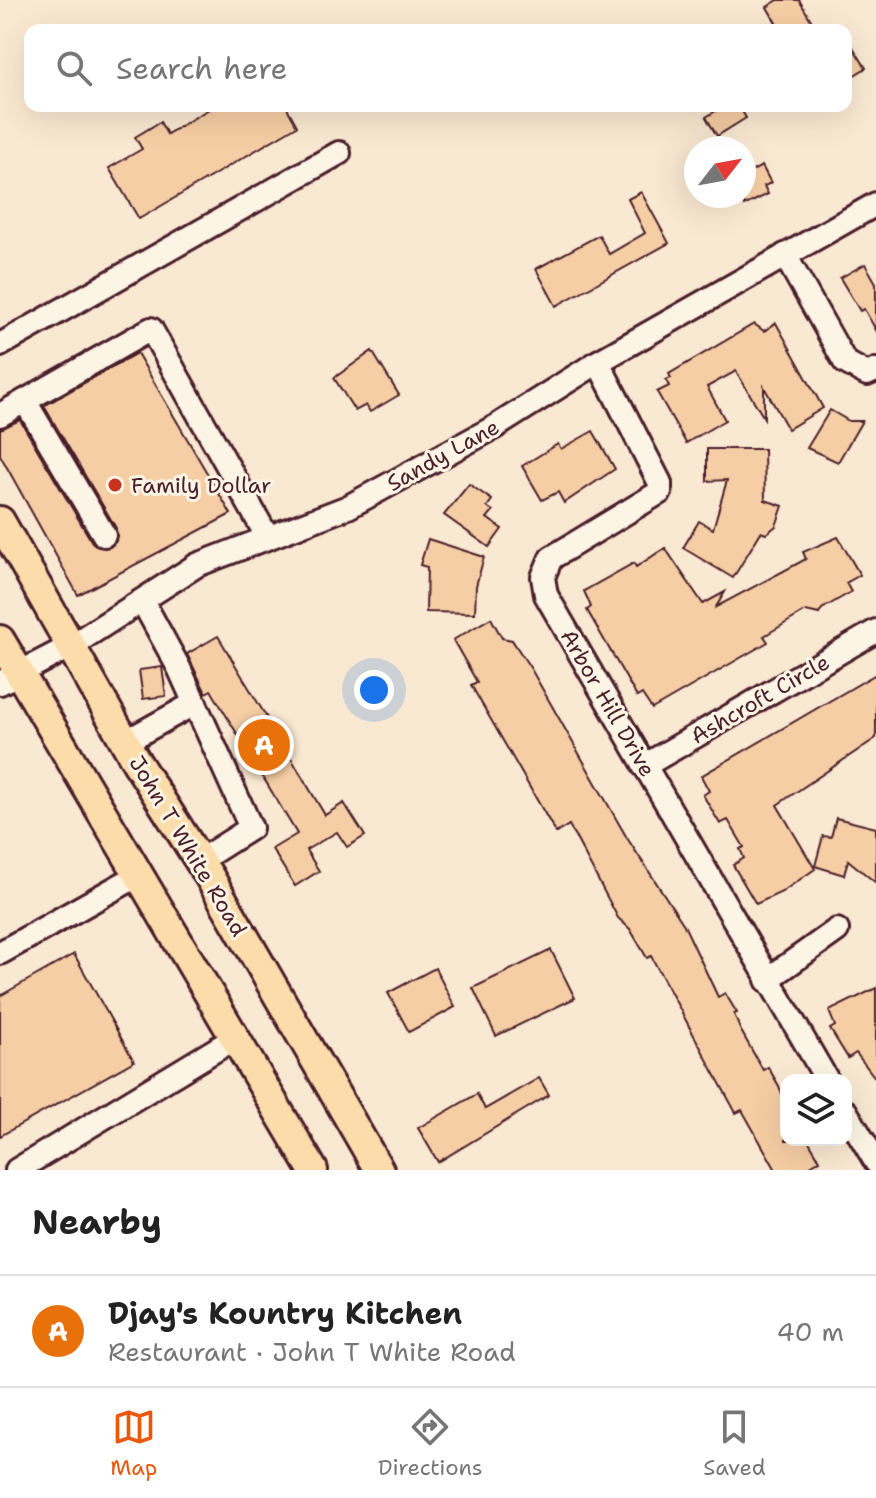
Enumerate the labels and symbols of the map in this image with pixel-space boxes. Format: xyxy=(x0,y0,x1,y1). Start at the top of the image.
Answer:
north arrow xyxy=(684,136,756,208)
street label: Sandy Lane xyxy=(382,412,504,498)
place label: Family Dollar xyxy=(131,471,272,500)
marker: Family Dollar xyxy=(106,476,124,494)
street label: Arbor Hill Drive xyxy=(554,624,662,782)
street label: Ashcroft Circle xyxy=(685,647,835,751)
your location xyxy=(354,670,394,710)
pin: A xyxy=(238,715,290,775)
street label: John T White Road xyxy=(123,750,253,942)

